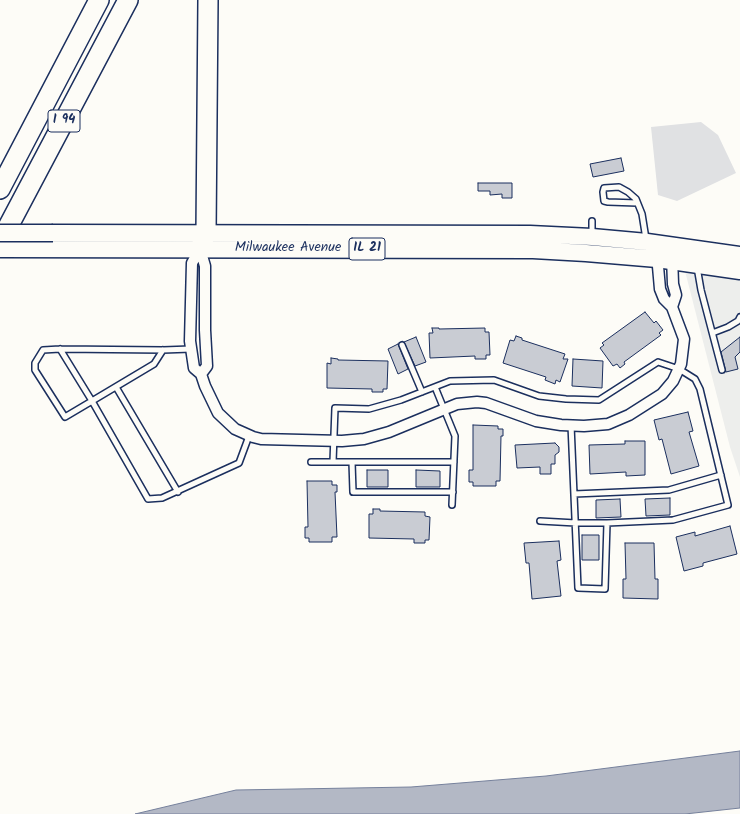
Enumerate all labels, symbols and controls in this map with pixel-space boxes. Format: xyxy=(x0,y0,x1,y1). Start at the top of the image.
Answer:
road number: I 94 xyxy=(48,110,80,132)
road number: IL 21 xyxy=(349,238,385,260)
street label: Milwaukee Avenue xyxy=(235,241,341,257)

